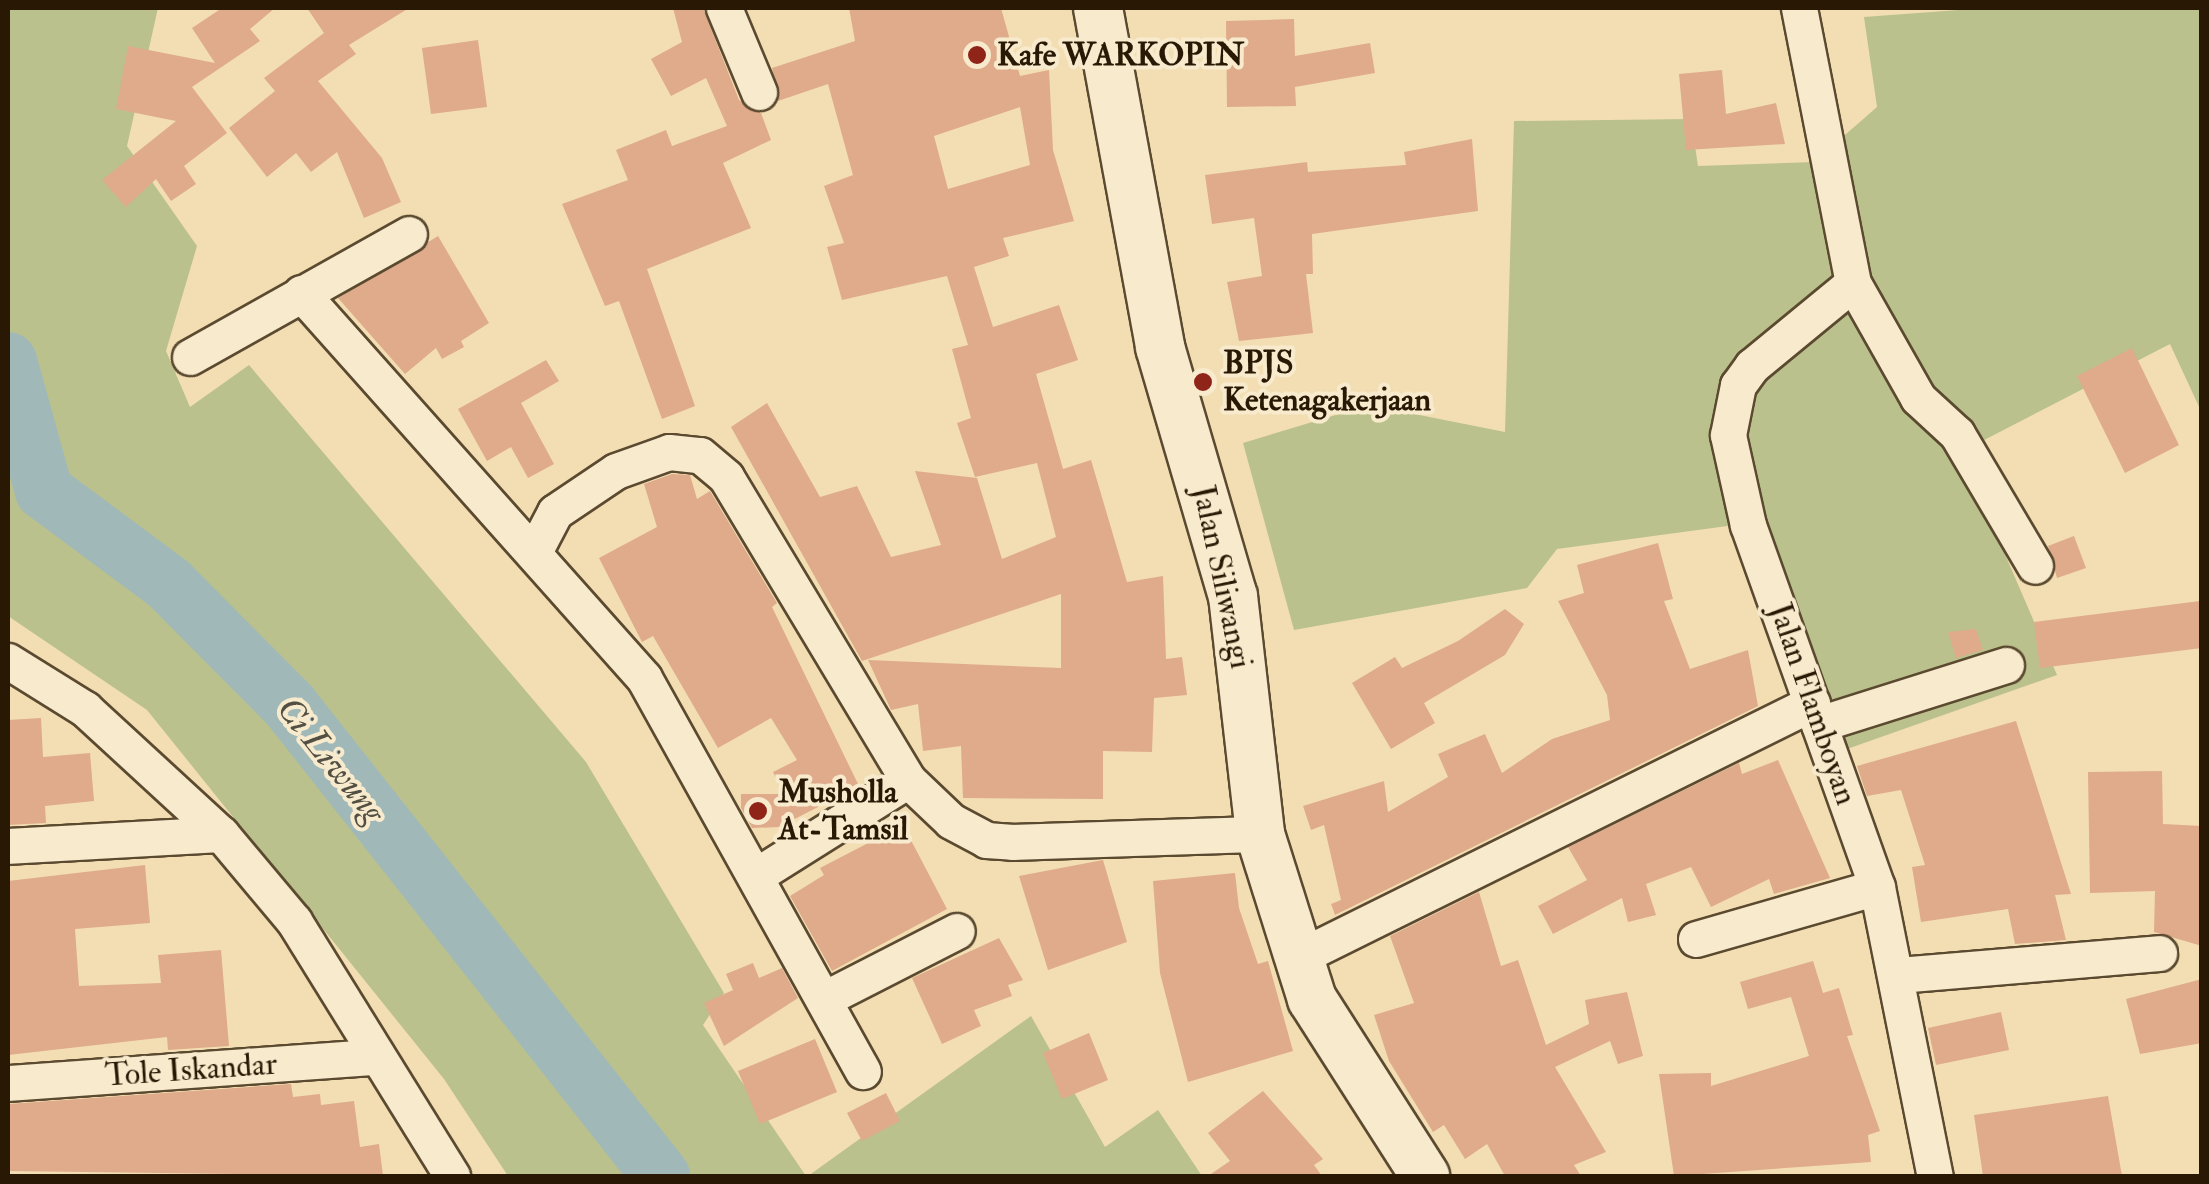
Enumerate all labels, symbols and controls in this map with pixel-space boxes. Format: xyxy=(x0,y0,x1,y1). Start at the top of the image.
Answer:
place label: Kafe WARKOPIN xyxy=(997,36,1244,74)
marker: Kafe WARKOPIN xyxy=(966,44,988,66)
place label: BPJS Ketenagakerjaan xyxy=(1223,345,1431,420)
marker: BPJS Ketenagakerjaan xyxy=(1192,371,1214,393)
street label: Jalan Siliwangi xyxy=(1184,482,1260,672)
street label: Jalan Flamboyan xyxy=(1761,598,1865,810)
water label: Ci Liwung xyxy=(268,689,394,831)
place label: Musholla At-Tamsil xyxy=(778,774,908,849)
marker: Musholla At-Tamsil xyxy=(747,800,769,822)
street label: Tole Iskandar xyxy=(104,1045,278,1095)

